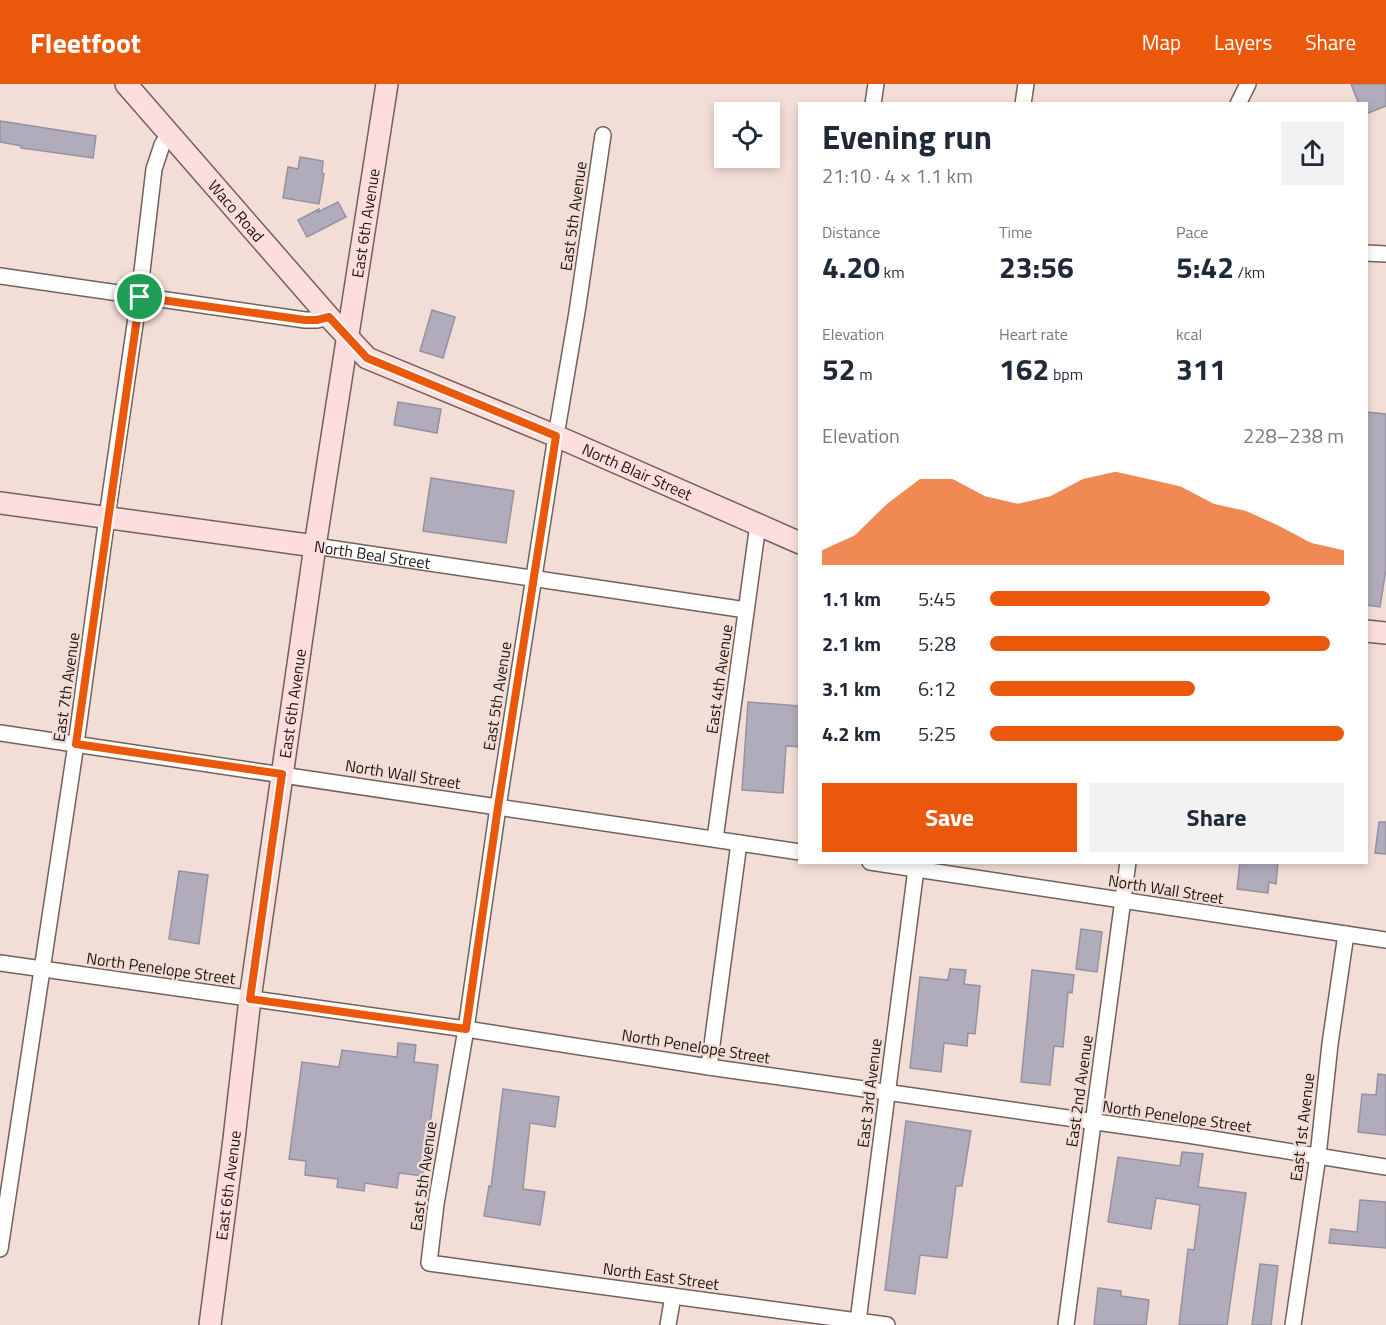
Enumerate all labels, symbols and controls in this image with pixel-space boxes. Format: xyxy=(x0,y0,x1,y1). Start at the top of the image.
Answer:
text: Fleetfoot xyxy=(30,21,141,64)
text: Map xyxy=(1142,26,1181,58)
text: Layers xyxy=(1214,26,1272,58)
text: Share xyxy=(1305,26,1356,58)
map controls xyxy=(714,102,780,168)
button: locate xyxy=(714,102,780,168)
text: Evening run xyxy=(822,112,992,162)
button: share xyxy=(1281,122,1344,185)
street label: East 5th Avenue xyxy=(553,160,593,272)
text: 21:10 · 4 × 1.1 km xyxy=(822,160,973,191)
street label: East 6th Avenue xyxy=(345,167,386,279)
street label: Waco Road xyxy=(203,174,270,247)
text: Distance xyxy=(822,220,880,244)
text: Time xyxy=(999,220,1032,244)
text: Pace xyxy=(1176,220,1208,244)
text: 4.20 xyxy=(822,244,880,290)
text: 23:56 xyxy=(999,244,1074,290)
text: 5:42 xyxy=(1176,244,1234,290)
text: km xyxy=(880,260,905,284)
text: /km xyxy=(1234,260,1265,284)
pin xyxy=(114,271,165,322)
icon: arrive xyxy=(123,280,156,313)
text: Elevation xyxy=(822,322,884,346)
text: Heart rate xyxy=(999,322,1068,346)
text: kcal xyxy=(1176,322,1202,346)
text: 52 xyxy=(822,346,856,392)
text: 162 xyxy=(999,346,1049,392)
text: 311 xyxy=(1176,346,1226,392)
text: m xyxy=(856,362,873,386)
text: bpm xyxy=(1049,362,1083,386)
text: Elevation xyxy=(822,420,900,451)
text: 228–238 m xyxy=(1243,420,1344,451)
street label: North Blair Street xyxy=(578,437,696,506)
street label: North Beal Street xyxy=(313,534,432,575)
text: 1.1 km xyxy=(822,583,881,614)
text: 5:45 xyxy=(918,583,956,614)
street label: East 4th Avenue xyxy=(699,623,739,735)
text: 2.1 km xyxy=(822,628,881,659)
text: 5:28 xyxy=(918,628,956,659)
street label: East 7th Avenue xyxy=(46,631,86,743)
street label: East 5th Avenue xyxy=(477,640,517,752)
street label: East 6th Avenue xyxy=(273,647,312,760)
text: 3.1 km xyxy=(822,673,881,704)
text: 6:12 xyxy=(918,673,956,704)
text: 4.2 km xyxy=(822,718,881,749)
text: 5:25 xyxy=(918,718,956,749)
street label: North Wall Street xyxy=(344,753,463,795)
button: Save xyxy=(822,783,1077,852)
button: Share xyxy=(1089,783,1344,852)
street label: North Wall Street xyxy=(1107,868,1226,910)
street label: North Penelope Street xyxy=(85,946,237,990)
street label: North Penelope Street xyxy=(620,1022,772,1070)
street label: East 2nd Avenue xyxy=(1059,1033,1099,1149)
street label: East 3rd Avenue xyxy=(850,1037,888,1149)
street label: East 1st Avenue xyxy=(1283,1071,1321,1183)
street label: North Penelope Street xyxy=(1101,1094,1253,1138)
street label: East 5th Avenue xyxy=(403,1120,443,1232)
street label: East 6th Avenue xyxy=(209,1129,247,1241)
street label: North East Street xyxy=(601,1256,721,1296)

